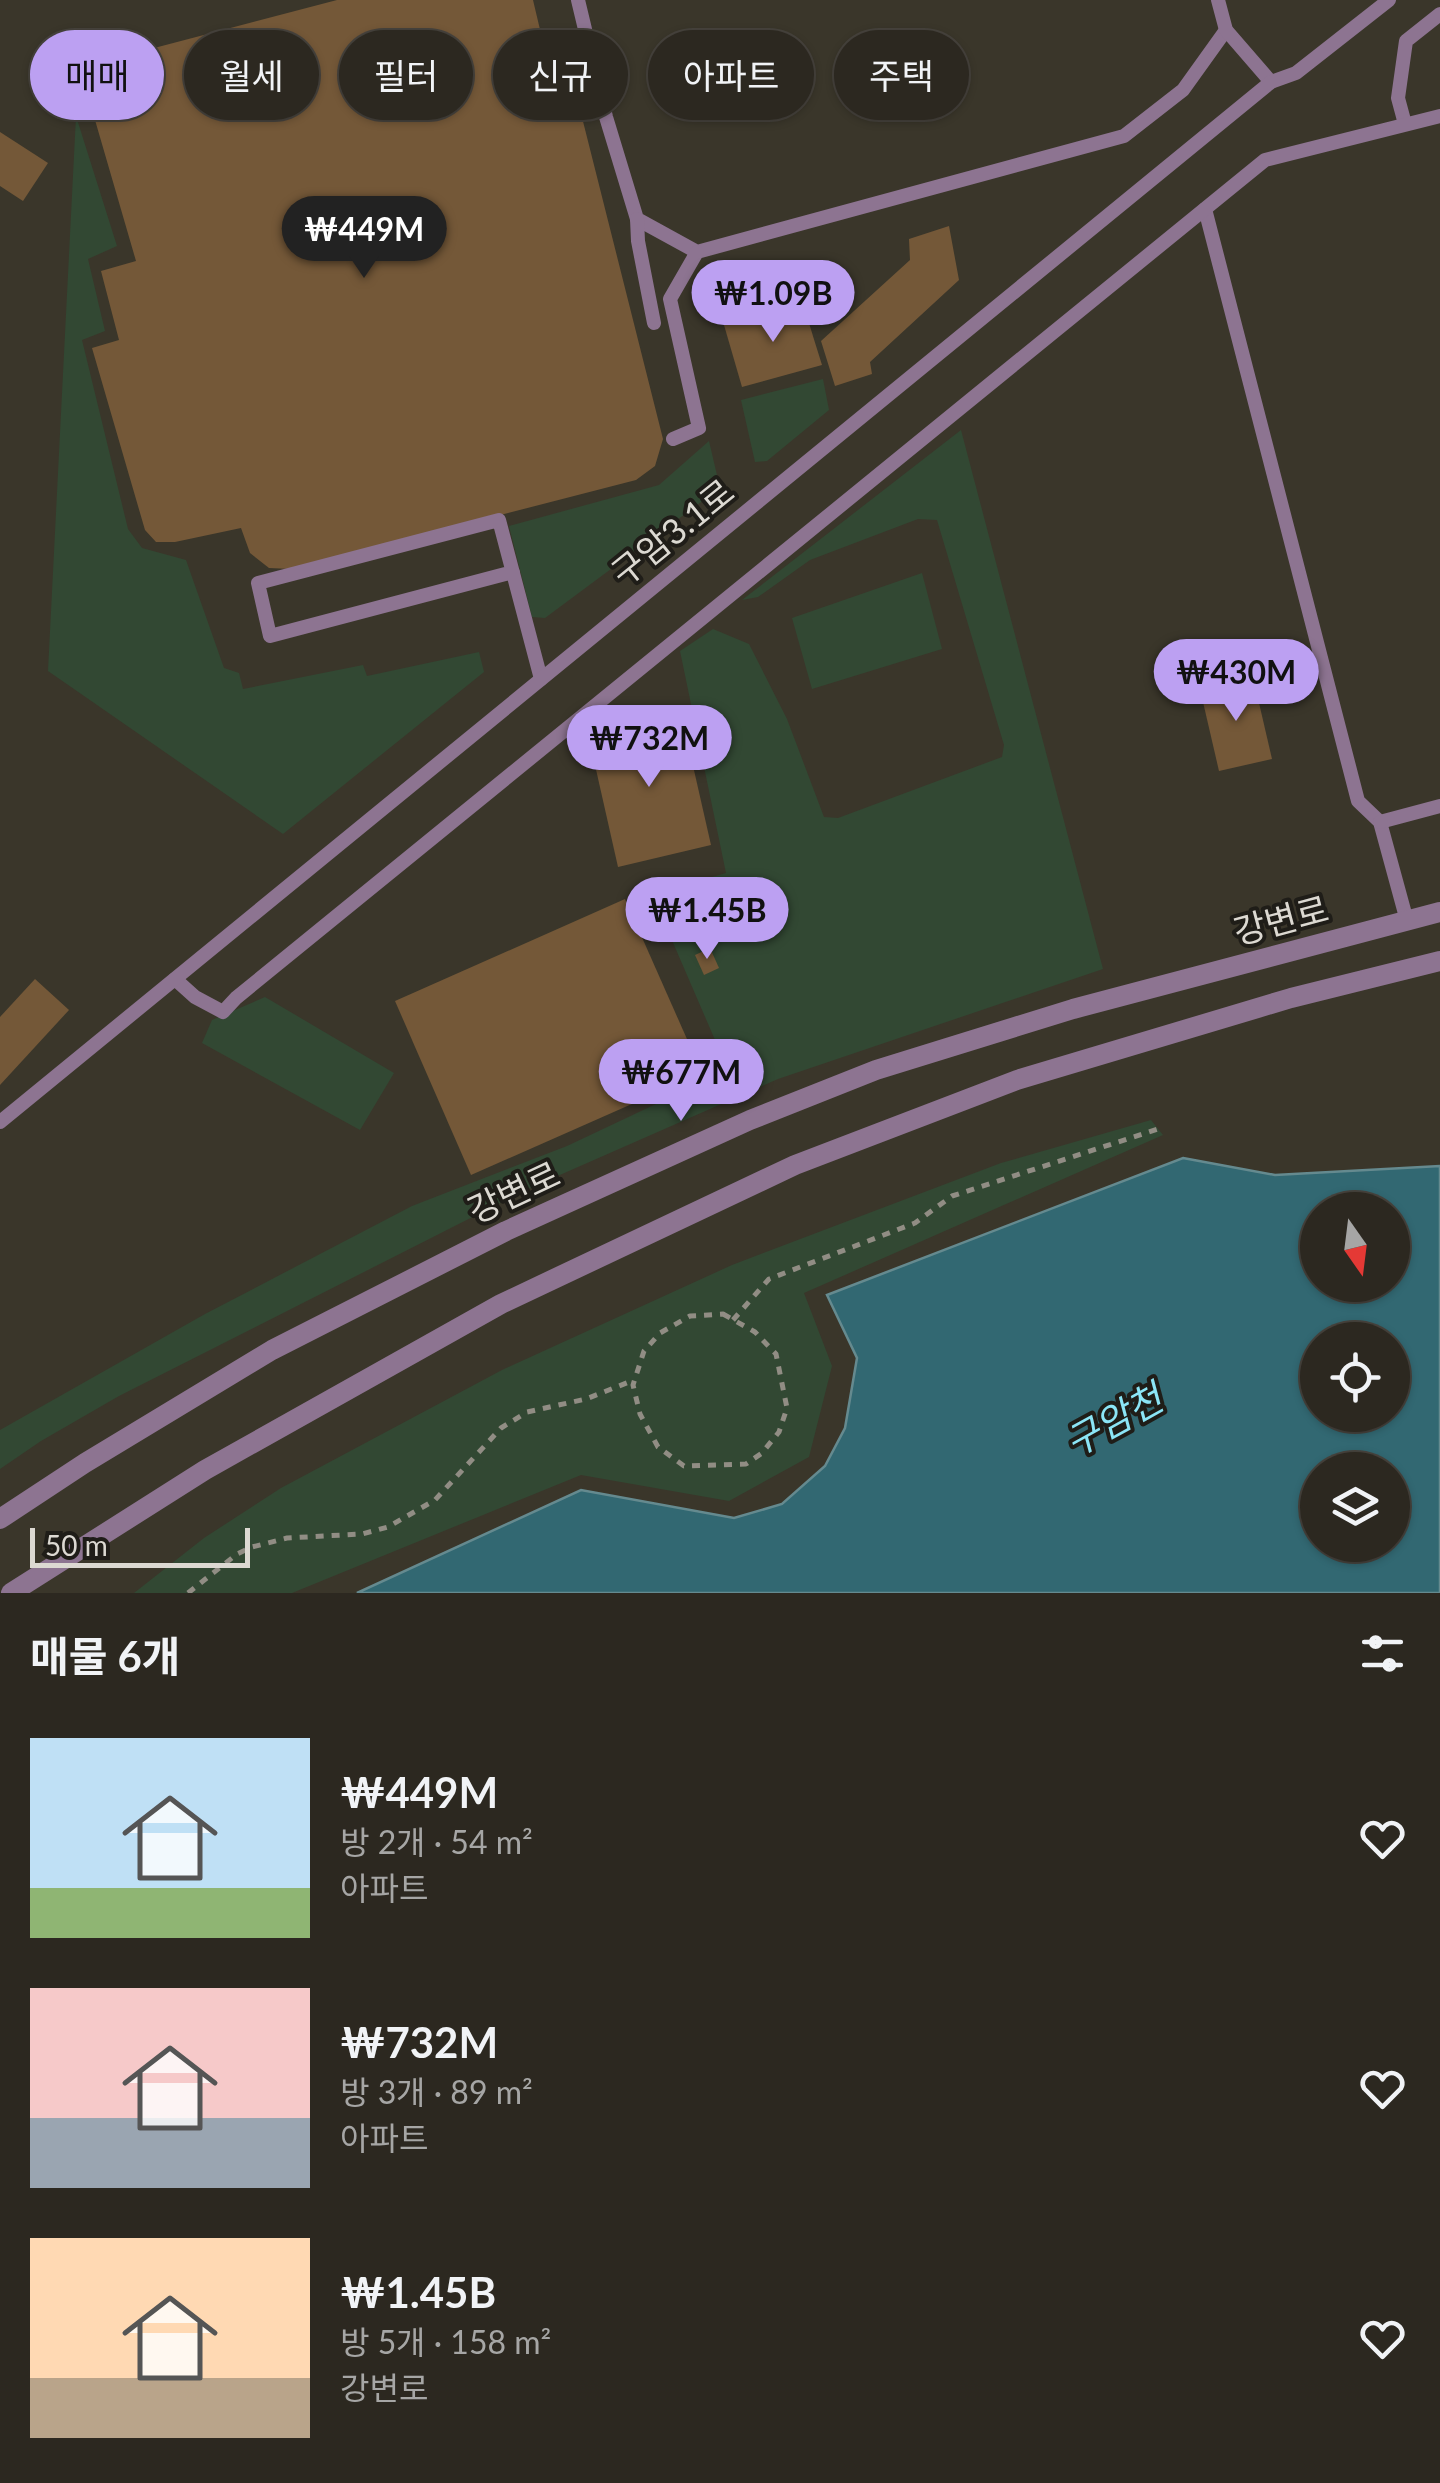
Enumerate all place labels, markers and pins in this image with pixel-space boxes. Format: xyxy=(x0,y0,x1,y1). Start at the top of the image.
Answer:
pin: ₩449M xyxy=(294,196,434,281)
pin: ₩1.09B xyxy=(692,260,854,345)
pin: ₩430M xyxy=(1166,639,1306,724)
pin: ₩732M xyxy=(579,705,719,790)
pin: ₩1.45B xyxy=(626,877,788,962)
pin: ₩677M xyxy=(611,1039,751,1124)

